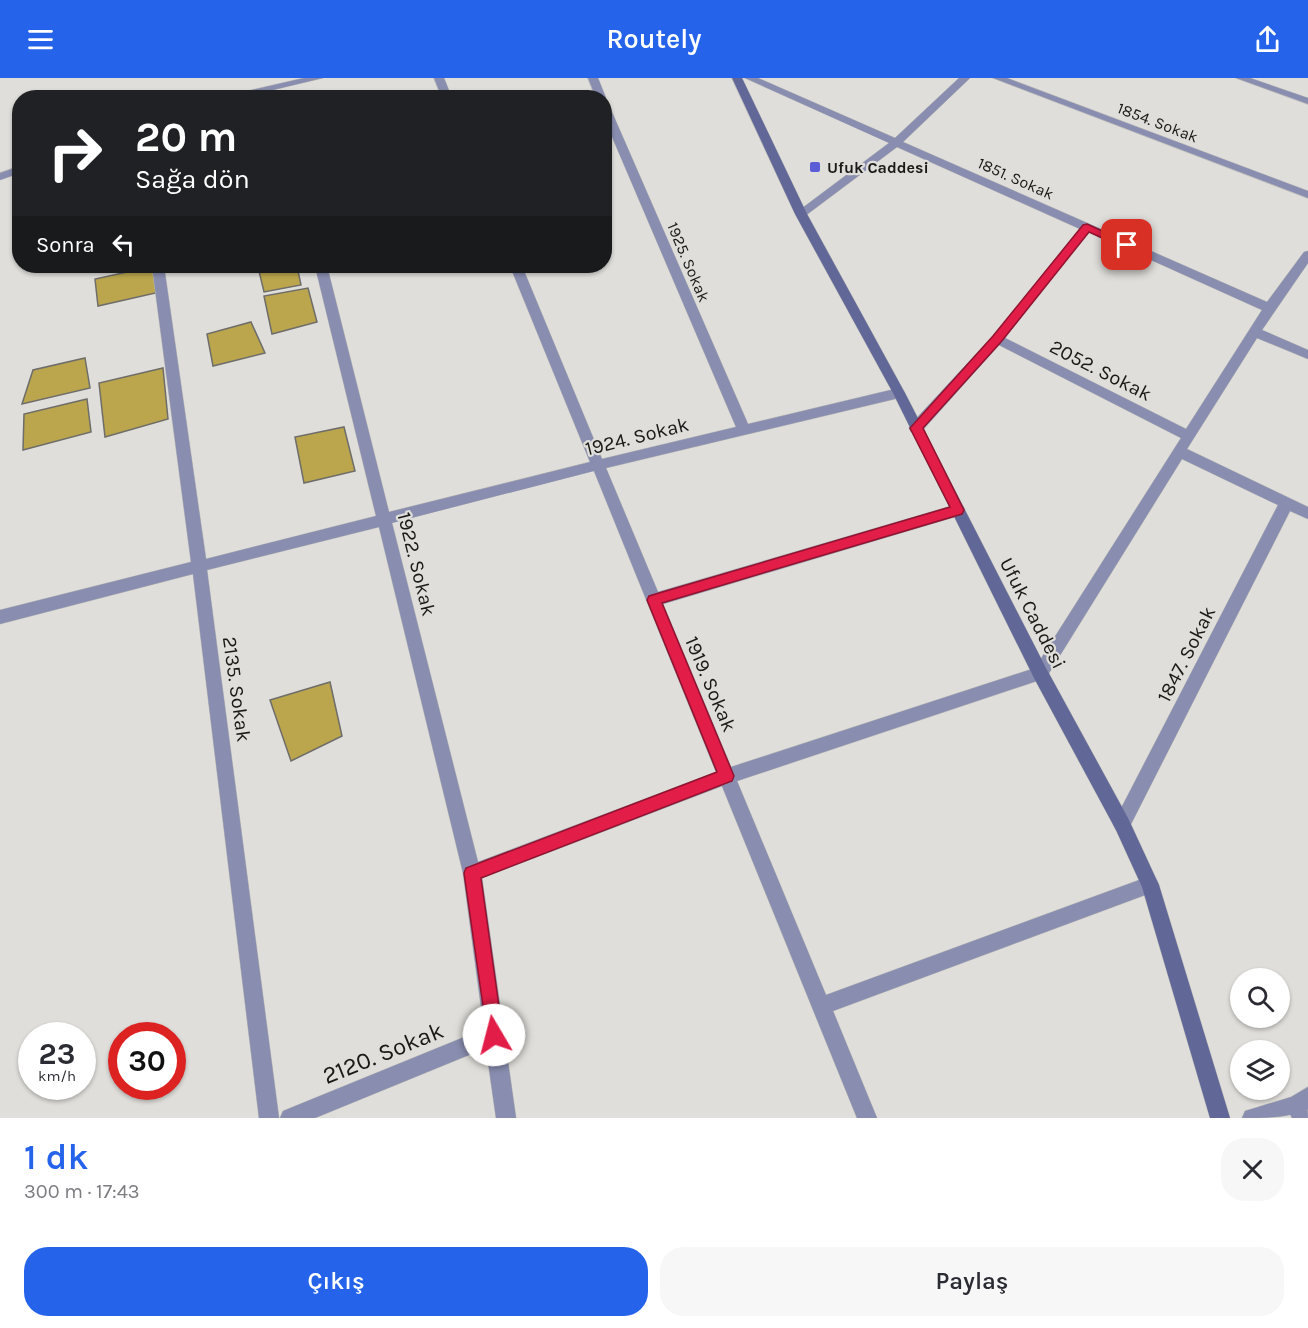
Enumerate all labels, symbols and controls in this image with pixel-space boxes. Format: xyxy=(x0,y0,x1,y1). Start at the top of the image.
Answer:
icon: menu xyxy=(24,23,57,56)
text: Routely xyxy=(606,23,702,55)
icon: share xyxy=(1251,23,1284,56)
street label: 1854. Sokak xyxy=(1115,98,1201,147)
text: 20 m xyxy=(135,112,237,162)
icon: right xyxy=(36,114,114,192)
street label: 1851. Sokak xyxy=(975,153,1057,204)
place label: Ufuk Caddesi xyxy=(827,158,929,177)
marker: Ufuk Caddesi xyxy=(808,160,822,174)
text: Sağa dön xyxy=(135,163,250,195)
street label: 1925. Sokak xyxy=(663,219,714,305)
pin xyxy=(1101,219,1152,270)
icon: left xyxy=(107,228,140,261)
icon: arrive xyxy=(1110,228,1143,261)
text: Sonra xyxy=(36,232,95,258)
street label: 2052. Sokak xyxy=(1046,335,1156,406)
street label: 1924. Sokak xyxy=(583,413,691,460)
street label: 1922. Sokak xyxy=(393,510,441,618)
street label: Ufuk Caddesi xyxy=(995,554,1070,673)
street label: 1847. Sokak xyxy=(1153,603,1220,706)
street label: 1919. Sokak xyxy=(680,633,741,735)
street label: 2135. Sokak xyxy=(218,635,255,743)
map controls xyxy=(1230,968,1290,1100)
button: search xyxy=(1230,968,1290,1028)
position arrow xyxy=(462,1003,526,1067)
street label: 2120. Sokak xyxy=(318,1016,448,1090)
speed limit sign: 30 xyxy=(108,1022,186,1100)
text: 23 xyxy=(39,1036,75,1072)
button: layers xyxy=(1230,1040,1290,1100)
text: km/h xyxy=(38,1067,76,1085)
text: 1 dk xyxy=(24,1136,88,1178)
button: close xyxy=(1221,1138,1284,1201)
text: 300 m · 17:43 xyxy=(24,1180,140,1203)
button: Çıkış xyxy=(24,1247,648,1316)
button: Paylaş xyxy=(660,1247,1284,1316)

